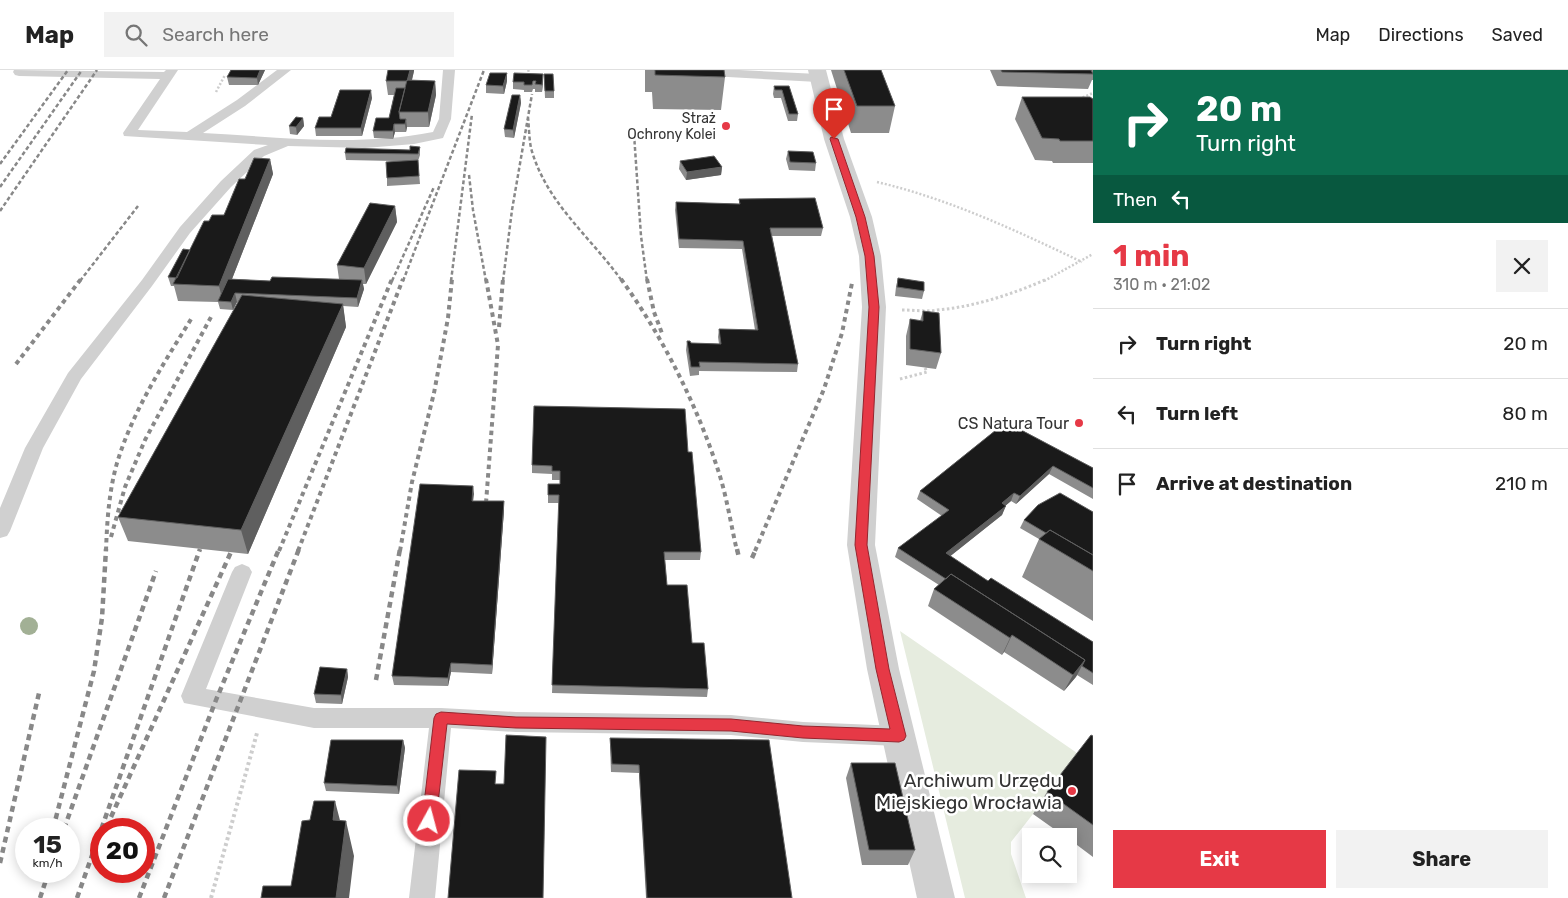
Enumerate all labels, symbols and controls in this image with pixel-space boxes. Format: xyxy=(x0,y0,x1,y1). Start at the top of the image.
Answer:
search box xyxy=(104,12,454,57)
text: Map xyxy=(25,21,74,49)
icon: search xyxy=(122,21,150,49)
text: Search here xyxy=(162,23,269,46)
text: Map xyxy=(1315,24,1350,46)
text: Directions xyxy=(1378,24,1464,46)
text: Saved xyxy=(1492,24,1543,46)
pin xyxy=(813,88,855,139)
text: 20 m xyxy=(1196,88,1282,130)
icon: right xyxy=(1113,90,1178,155)
icon: arrive xyxy=(820,95,848,123)
place label: Straż Ochrony Kolei xyxy=(627,110,716,143)
marker: Straż Ochrony Kolei xyxy=(720,120,732,132)
text: Turn right xyxy=(1196,130,1296,157)
icon: left xyxy=(1167,185,1195,213)
text: Then xyxy=(1113,188,1157,211)
text: 1 min xyxy=(1113,238,1190,274)
button: close xyxy=(1496,240,1548,292)
text: 310 m · 21:02 xyxy=(1113,275,1211,294)
icon: right xyxy=(1113,330,1141,358)
text: Turn right xyxy=(1156,332,1251,355)
text: 20 m xyxy=(1503,332,1548,355)
icon: left xyxy=(1113,400,1141,428)
text: Turn left xyxy=(1156,402,1238,425)
text: 80 m xyxy=(1502,402,1548,425)
place label: CS Natura Tour xyxy=(958,414,1069,433)
marker: CS Natura Tour xyxy=(1073,417,1085,429)
icon: arrive xyxy=(1113,470,1141,498)
text: Arrive at destination xyxy=(1156,472,1352,495)
text: 210 m xyxy=(1495,472,1548,495)
place label: Archiwum Urzędu Miejskiego Wrocławia xyxy=(876,769,1062,814)
marker: Archiwum Urzędu Miejskiego Wrocławia xyxy=(1066,785,1078,797)
position arrow xyxy=(402,794,454,846)
speed limit sign: 20 xyxy=(90,818,155,883)
map controls xyxy=(1022,828,1077,883)
button: search xyxy=(1022,828,1077,883)
text: 15 xyxy=(33,830,62,859)
button: Exit xyxy=(1113,830,1326,888)
button: Share xyxy=(1336,830,1548,888)
text: km/h xyxy=(33,856,62,870)

